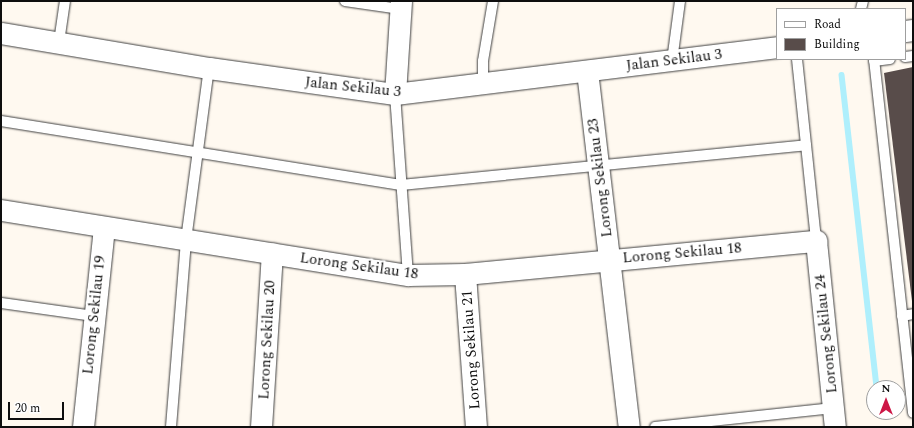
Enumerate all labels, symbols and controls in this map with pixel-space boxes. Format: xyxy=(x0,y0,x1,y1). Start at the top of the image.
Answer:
legend xyxy=(776,8,906,60)
text: Road xyxy=(814,15,841,34)
text: Building xyxy=(814,35,860,54)
street label: Jalan Sekilau 3 xyxy=(625,45,723,75)
street label: Jalan Sekilau 3 xyxy=(304,73,402,101)
street label: Lorong Sekilau 23 xyxy=(584,118,616,238)
street label: Lorong Sekilau 18 xyxy=(622,239,742,267)
street label: Lorong Sekilau 18 xyxy=(299,249,419,283)
street label: Lorong Sekilau 19 xyxy=(79,255,109,375)
street label: Lorong Sekilau 24 xyxy=(811,274,841,394)
street label: Lorong Sekilau 20 xyxy=(255,280,279,400)
street label: Lorong Sekilau 21 xyxy=(458,290,484,410)
north arrow xyxy=(866,380,906,420)
text: N xyxy=(882,380,890,397)
scale bar xyxy=(10,394,66,420)
text: 20 m xyxy=(15,399,40,418)

